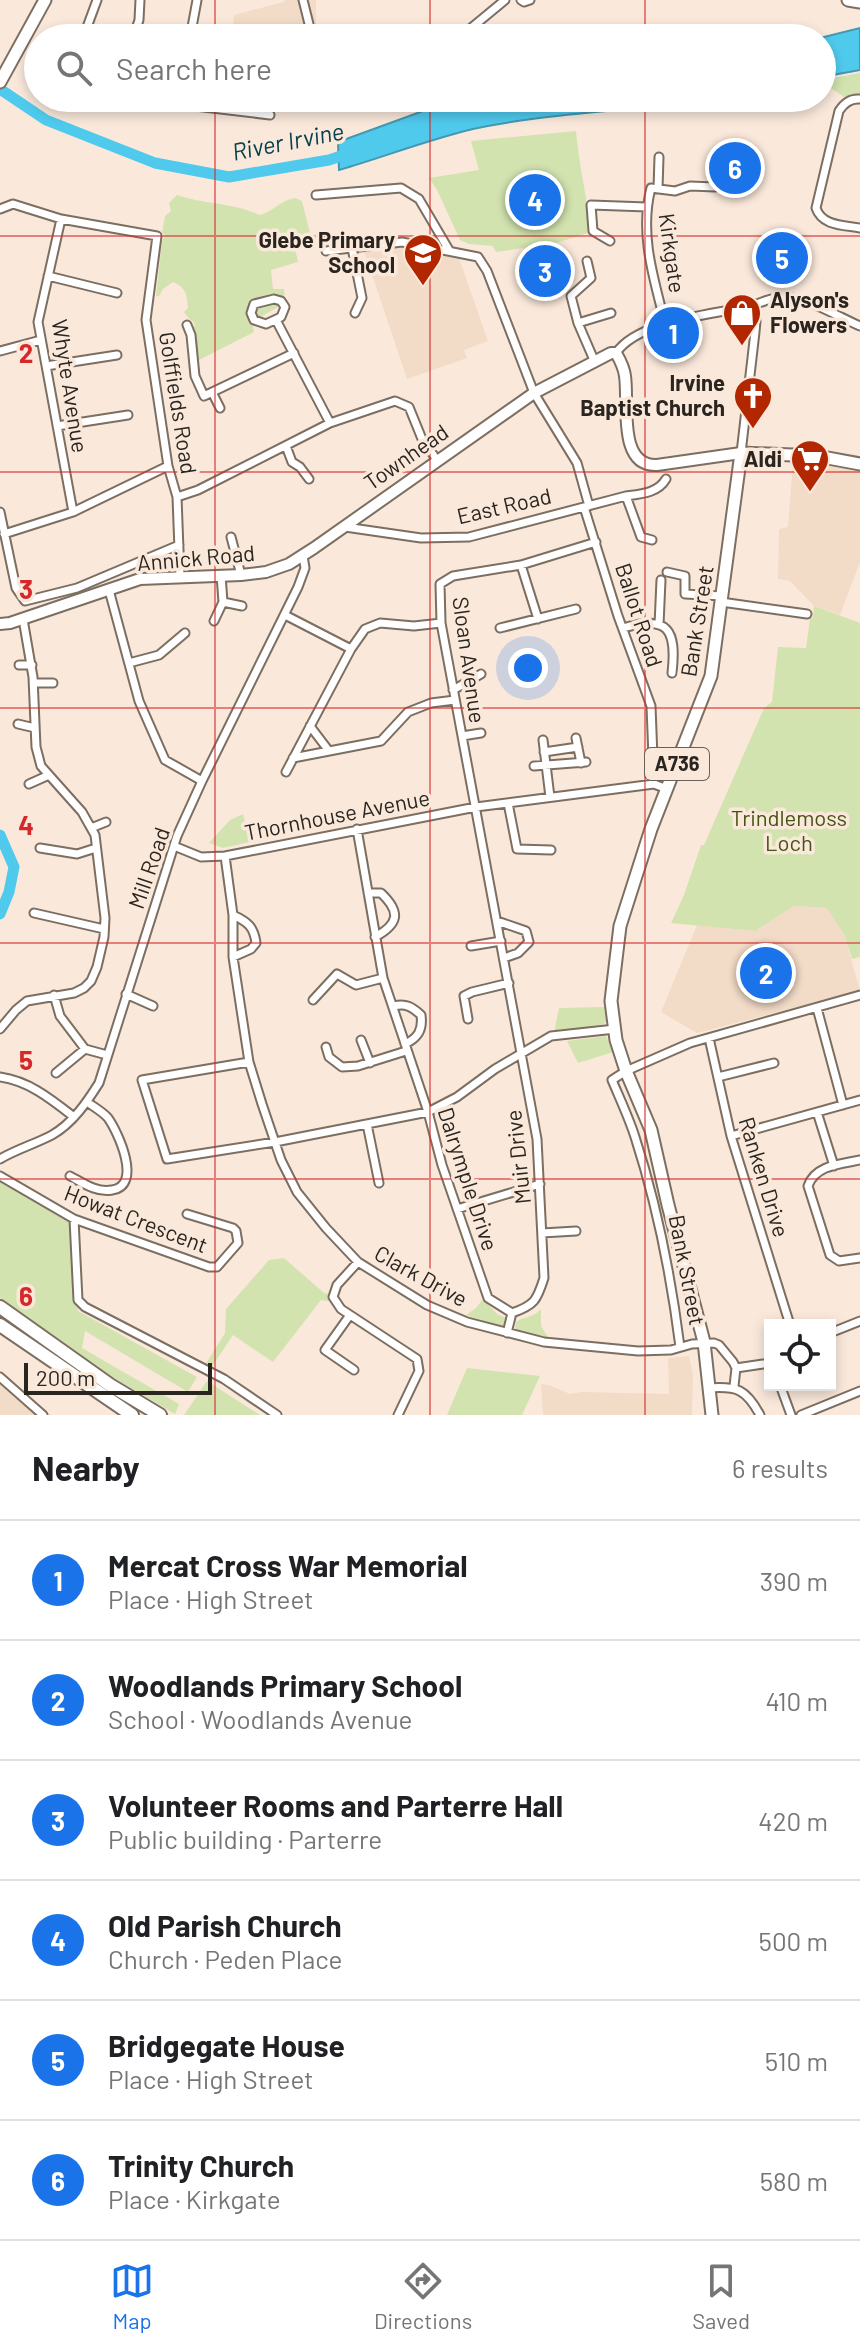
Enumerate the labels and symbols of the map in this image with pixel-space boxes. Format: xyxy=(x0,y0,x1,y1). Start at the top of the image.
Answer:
water label: River Irvine xyxy=(229,115,346,166)
pin: 6 xyxy=(709,138,761,198)
pin: 4 xyxy=(509,170,561,230)
street label: Kirkgate xyxy=(655,211,691,294)
place label: Glebe Primary School xyxy=(258,226,395,277)
pin: 5 xyxy=(756,228,808,288)
school or university icon: Glebe Primary School xyxy=(402,232,444,287)
pin: 3 xyxy=(519,241,571,301)
place label: Alyson's Flowers xyxy=(770,286,849,337)
shop icon: Alyson's Flowers xyxy=(721,292,763,347)
pin: 1 xyxy=(647,303,699,363)
street label: Whyte Avenue xyxy=(48,317,94,454)
street label: Golffields Road xyxy=(155,330,203,476)
text: 2 xyxy=(19,337,33,368)
place label: Irvine Baptist Church xyxy=(580,369,725,420)
church icon: Irvine Baptist Church xyxy=(732,375,774,430)
street label: Townhead xyxy=(358,418,453,495)
supermarket icon: Aldi xyxy=(789,438,831,493)
place label: Aldi xyxy=(744,445,782,471)
street label: East Road xyxy=(454,482,554,529)
street label: Annick Road xyxy=(136,539,256,575)
street label: Ballot Road xyxy=(611,559,669,670)
street label: Bank Street xyxy=(674,563,718,678)
text: 3 xyxy=(19,573,33,604)
street label: Sloan Avenue xyxy=(448,595,492,725)
your location xyxy=(508,648,548,688)
road number: A736 xyxy=(645,748,709,780)
street label: Thornhouse Avenue xyxy=(242,783,432,845)
park label: Trindlemoss Loch xyxy=(731,804,847,855)
text: 4 xyxy=(18,809,34,840)
street label: Mill Road xyxy=(122,823,174,912)
pin: 2 xyxy=(740,943,792,1003)
text: 5 xyxy=(19,1044,33,1075)
street label: Dalrymple Drive xyxy=(434,1104,504,1254)
street label: Muir Drive xyxy=(499,1109,535,1205)
street label: Ranken Drive xyxy=(734,1114,796,1240)
street label: Howat Crescent xyxy=(61,1179,212,1257)
street label: Bank Street xyxy=(665,1212,711,1327)
street label: Clark Drive xyxy=(371,1239,472,1311)
text: 6 xyxy=(19,1280,33,1311)
scale bar xyxy=(24,1359,212,1395)

